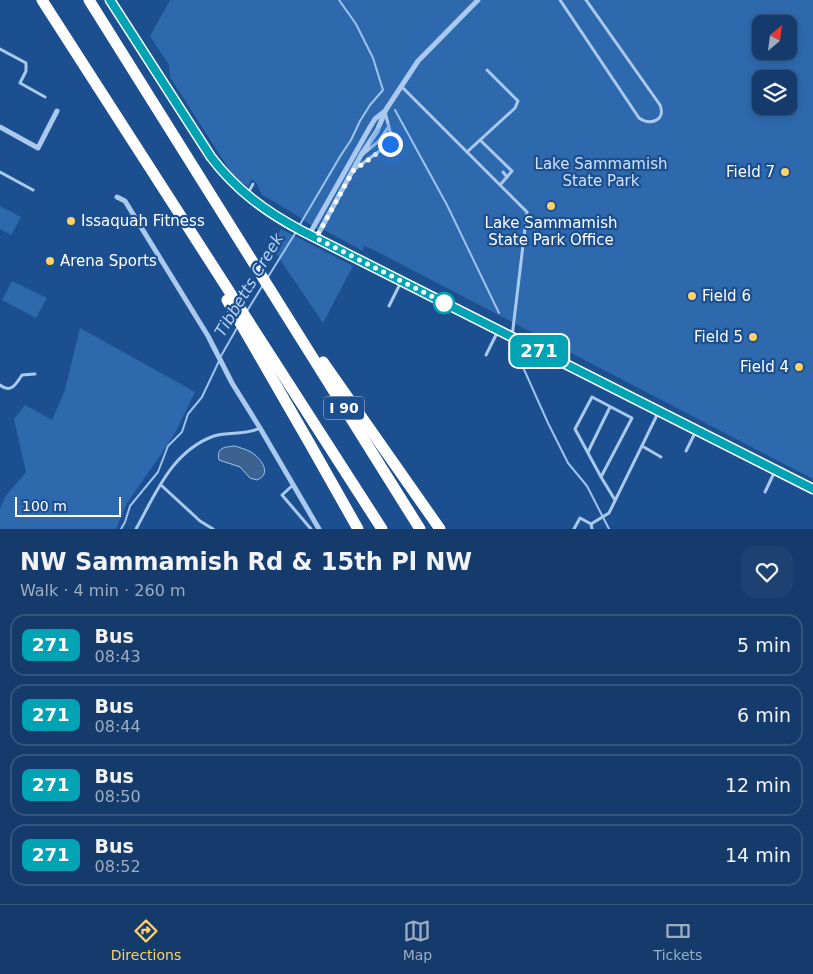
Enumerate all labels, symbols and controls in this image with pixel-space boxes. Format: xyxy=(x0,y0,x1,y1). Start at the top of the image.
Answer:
north arrow xyxy=(752,15,798,60)
map controls xyxy=(752,15,797,115)
button: layers xyxy=(752,70,797,115)
your location xyxy=(378,132,403,157)
park label: Lake Sammamish State Park xyxy=(535,155,667,190)
place label: Field 7 xyxy=(726,163,775,181)
marker: Field 7 xyxy=(779,166,791,178)
marker: Lake Sammamish State Park Office xyxy=(545,200,557,212)
place label: Issaquah Fitness xyxy=(81,212,205,230)
place label: Lake Sammamish State Park Office xyxy=(485,214,617,249)
marker: Issaquah Fitness xyxy=(65,215,77,227)
water label: Tibbetts Creek xyxy=(211,229,288,340)
place label: Arena Sports xyxy=(60,252,157,270)
marker: Arena Sports xyxy=(44,255,56,267)
place label: Field 6 xyxy=(702,287,751,305)
marker: Field 6 xyxy=(686,290,698,302)
unlabelled marker xyxy=(433,292,455,314)
place label: Field 5 xyxy=(694,328,743,346)
marker: Field 5 xyxy=(747,331,759,343)
line badge: 271 xyxy=(510,335,568,367)
text: 271 xyxy=(520,340,558,361)
place label: Field 4 xyxy=(740,358,789,376)
marker: Field 4 xyxy=(793,361,805,373)
road number: I 90 xyxy=(324,396,364,419)
scale bar xyxy=(15,494,121,517)
text: 100 m xyxy=(22,498,67,514)
button: heart xyxy=(741,546,793,598)
text: NW Sammamish Rd & 15th Pl NW xyxy=(20,548,472,576)
text: Walk · 4 min · 260 m xyxy=(20,581,185,600)
text: Bus xyxy=(95,625,134,647)
text: 271 xyxy=(32,634,70,655)
text: 5 min xyxy=(737,634,791,656)
text: 08:43 xyxy=(95,647,141,666)
text: Bus xyxy=(95,695,134,717)
text: 271 xyxy=(32,704,70,725)
text: 6 min xyxy=(737,704,791,726)
text: 08:44 xyxy=(95,717,141,736)
text: Bus xyxy=(95,765,134,787)
text: 271 xyxy=(32,774,70,795)
text: 12 min xyxy=(725,774,791,796)
text: 08:50 xyxy=(95,787,141,806)
text: Bus xyxy=(95,835,134,857)
text: 271 xyxy=(32,844,70,865)
text: 14 min xyxy=(725,844,791,866)
text: 08:52 xyxy=(95,857,141,876)
tab: Directions xyxy=(111,917,181,963)
tab: Map xyxy=(403,917,432,963)
tab: Tickets xyxy=(654,917,702,963)

